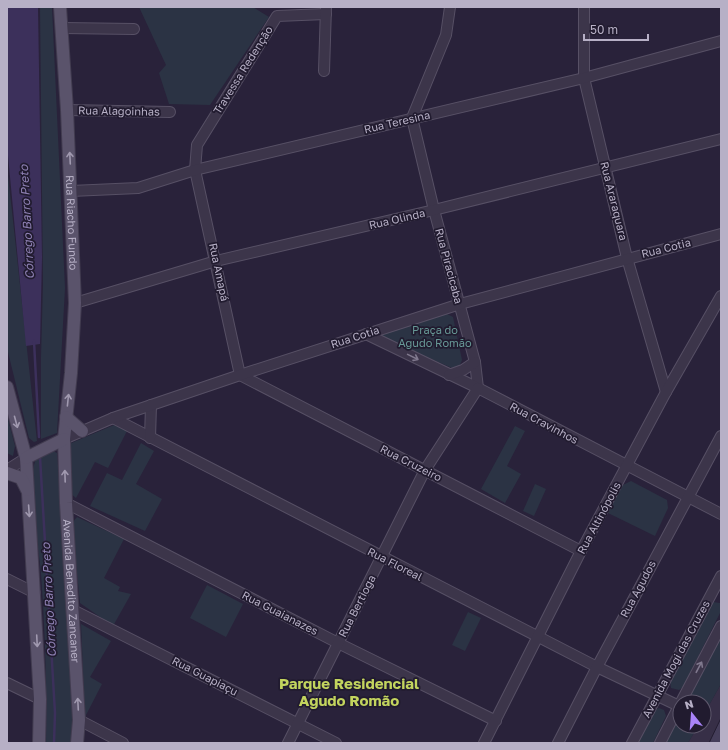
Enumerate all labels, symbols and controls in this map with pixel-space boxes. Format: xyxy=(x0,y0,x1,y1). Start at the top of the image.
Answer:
scale bar xyxy=(584,16,648,42)
text: 50 m xyxy=(590,22,618,37)
street label: Travessa Redenção xyxy=(210,23,275,116)
street label: Rua Alagoinhas xyxy=(78,103,160,118)
street label: Rua Teresina xyxy=(363,108,431,135)
one-way arrow xyxy=(66,152,73,165)
street label: Rua Araraquara xyxy=(598,160,631,242)
water label: Córrego Barro Preto xyxy=(16,164,37,280)
street label: Rua Riacho Fundo xyxy=(64,175,81,271)
street label: Rua Olinda xyxy=(368,206,426,231)
street label: Rua Piracicaba xyxy=(433,227,466,305)
street label: Rua Cotia xyxy=(640,235,692,260)
street label: Rua Amapá xyxy=(207,242,232,302)
street label: Rua Cotia xyxy=(329,323,381,351)
park label: Praça do Agudo Romão xyxy=(398,323,472,349)
one-way arrow xyxy=(407,354,419,361)
one-way arrow xyxy=(64,394,72,407)
street label: Rua Cravinhos xyxy=(508,399,581,446)
one-way arrow xyxy=(13,416,21,429)
street label: Rua Cruzeiro xyxy=(378,442,444,484)
one-way arrow xyxy=(61,470,69,483)
street label: Rua Altinópolis xyxy=(574,479,623,556)
one-way arrow xyxy=(25,504,32,517)
street label: Avenida Benedito Zancaner xyxy=(61,519,83,664)
water label: Córrego Barro Preto xyxy=(38,542,59,658)
street label: Rua Floreal xyxy=(366,544,425,583)
street label: Rua Agudos xyxy=(617,558,658,620)
street label: Rua Bertioga xyxy=(335,572,378,639)
street label: Rua Guaianazes xyxy=(240,588,321,637)
street label: Avenida Mogi das Cruzes xyxy=(639,598,712,720)
one-way arrow xyxy=(33,634,41,647)
street label: Rua Guapiaçu xyxy=(170,653,240,698)
one-way arrow xyxy=(696,662,704,674)
district label: Parque Residencial Agudo Romão xyxy=(279,674,419,709)
north arrow xyxy=(672,694,712,734)
text: N xyxy=(683,697,695,711)
one-way arrow xyxy=(74,698,81,711)

